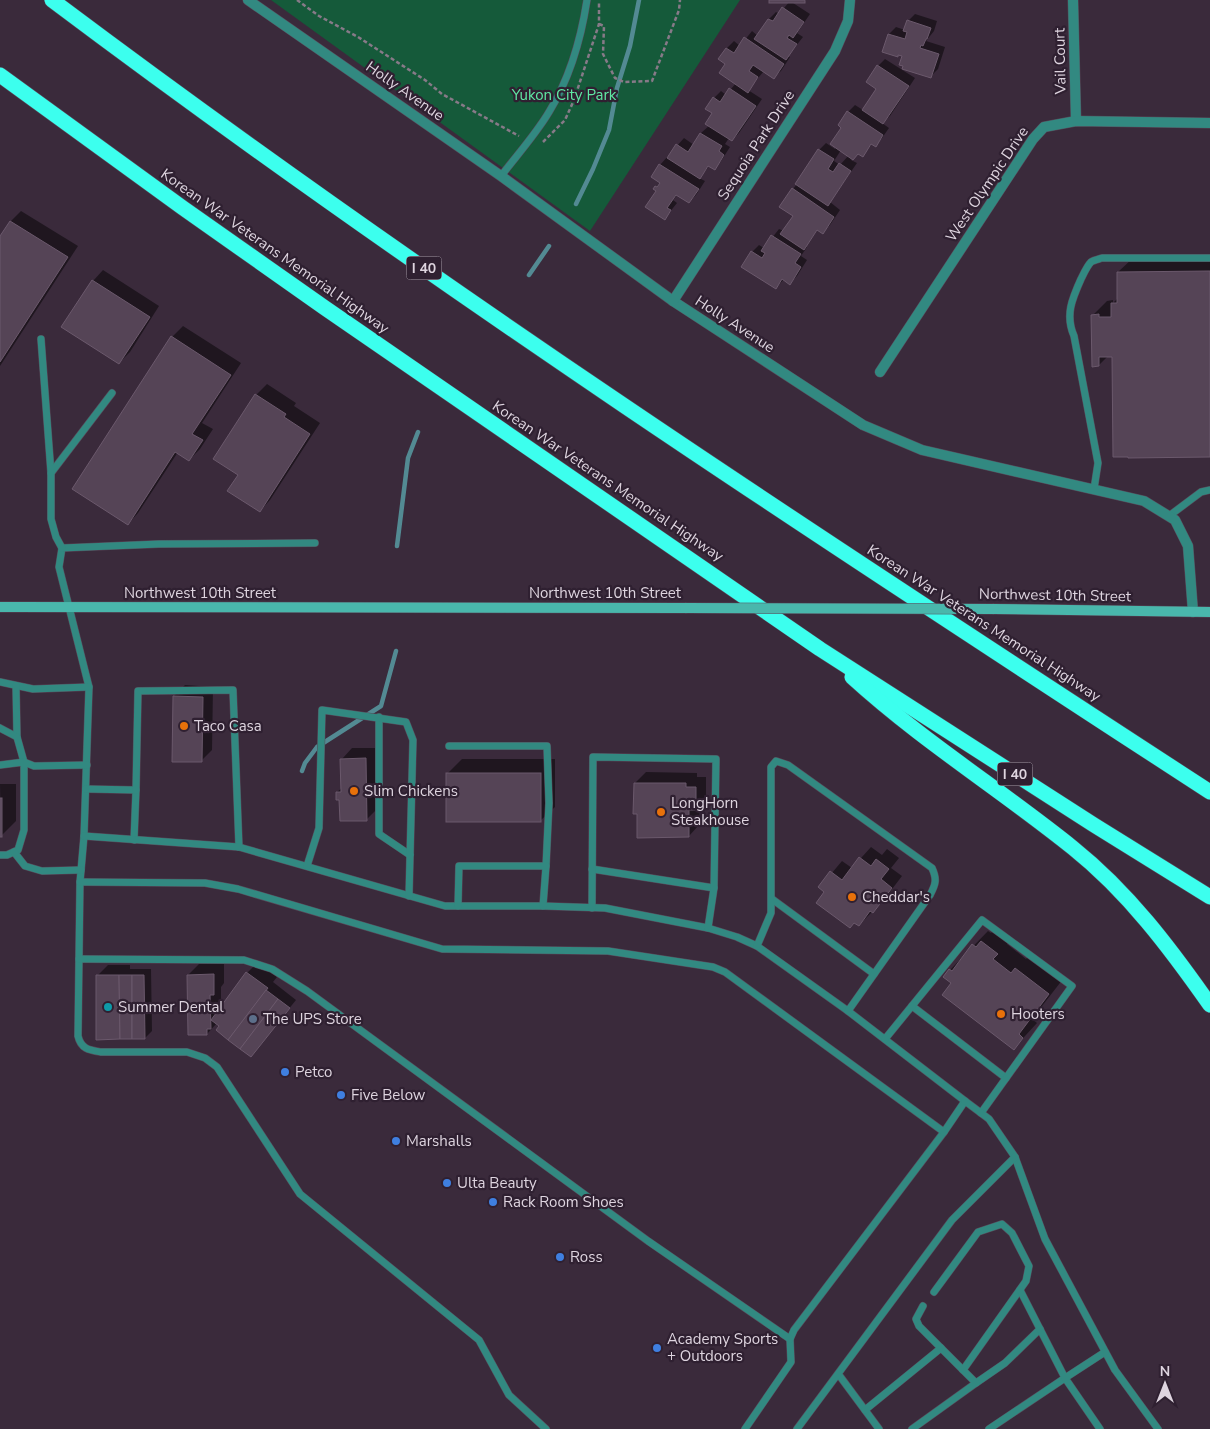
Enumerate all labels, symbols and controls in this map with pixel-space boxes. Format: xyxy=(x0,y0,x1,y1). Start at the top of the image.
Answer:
street label: Vail Court xyxy=(1049,27,1071,95)
street label: Holly Avenue xyxy=(362,57,448,125)
park label: Yukon City Park xyxy=(511,85,617,105)
street label: Sequoia Park Drive xyxy=(713,86,799,204)
street label: West Olympic Drive xyxy=(941,123,1033,245)
street label: Korean War Veterans Memorial Highway xyxy=(157,164,393,338)
road number: I 40 xyxy=(406,256,442,280)
street label: Holly Avenue xyxy=(691,291,779,357)
street label: Korean War Veterans Memorial Highway xyxy=(489,396,728,566)
street label: Korean War Veterans Memorial Highway xyxy=(863,540,1105,706)
street label: Northwest 10th Street xyxy=(124,583,277,603)
street label: Northwest 10th Street xyxy=(529,583,682,603)
street label: Northwest 10th Street xyxy=(979,584,1132,606)
place label: Taco Casa xyxy=(194,716,262,736)
marker: Taco Casa xyxy=(178,720,190,732)
road number: I 40 xyxy=(998,762,1032,786)
place label: Slim Chickens xyxy=(364,781,458,801)
marker: Slim Chickens xyxy=(348,785,360,797)
place label: LongHorn Steakhouse xyxy=(671,793,749,830)
marker: LongHorn Steakhouse xyxy=(655,806,667,818)
place label: Cheddar's xyxy=(862,887,930,907)
marker: Cheddar's xyxy=(846,891,858,903)
place label: Summer Dental xyxy=(118,997,224,1017)
marker: Summer Dental xyxy=(102,1001,114,1013)
place label: Hooters xyxy=(1011,1004,1065,1024)
marker: Hooters xyxy=(995,1008,1007,1020)
place label: The UPS Store xyxy=(263,1009,362,1029)
marker: The UPS Store xyxy=(247,1013,259,1025)
place label: Petco xyxy=(295,1062,332,1082)
marker: Petco xyxy=(279,1066,291,1078)
place label: Five Below xyxy=(351,1085,426,1105)
marker: Five Below xyxy=(335,1089,347,1101)
place label: Marshalls xyxy=(406,1131,472,1151)
marker: Marshalls xyxy=(390,1135,402,1147)
place label: Ulta Beauty xyxy=(457,1173,537,1193)
marker: Ulta Beauty xyxy=(441,1177,453,1189)
place label: Rack Room Shoes xyxy=(503,1192,624,1212)
marker: Rack Room Shoes xyxy=(487,1196,499,1208)
place label: Ross xyxy=(570,1247,603,1267)
marker: Ross xyxy=(554,1251,566,1263)
place label: Academy Sports + Outdoors xyxy=(667,1329,778,1366)
marker: Academy Sports + Outdoors xyxy=(651,1342,663,1354)
north arrow xyxy=(1140,1359,1190,1409)
text: N xyxy=(1160,1362,1170,1381)

